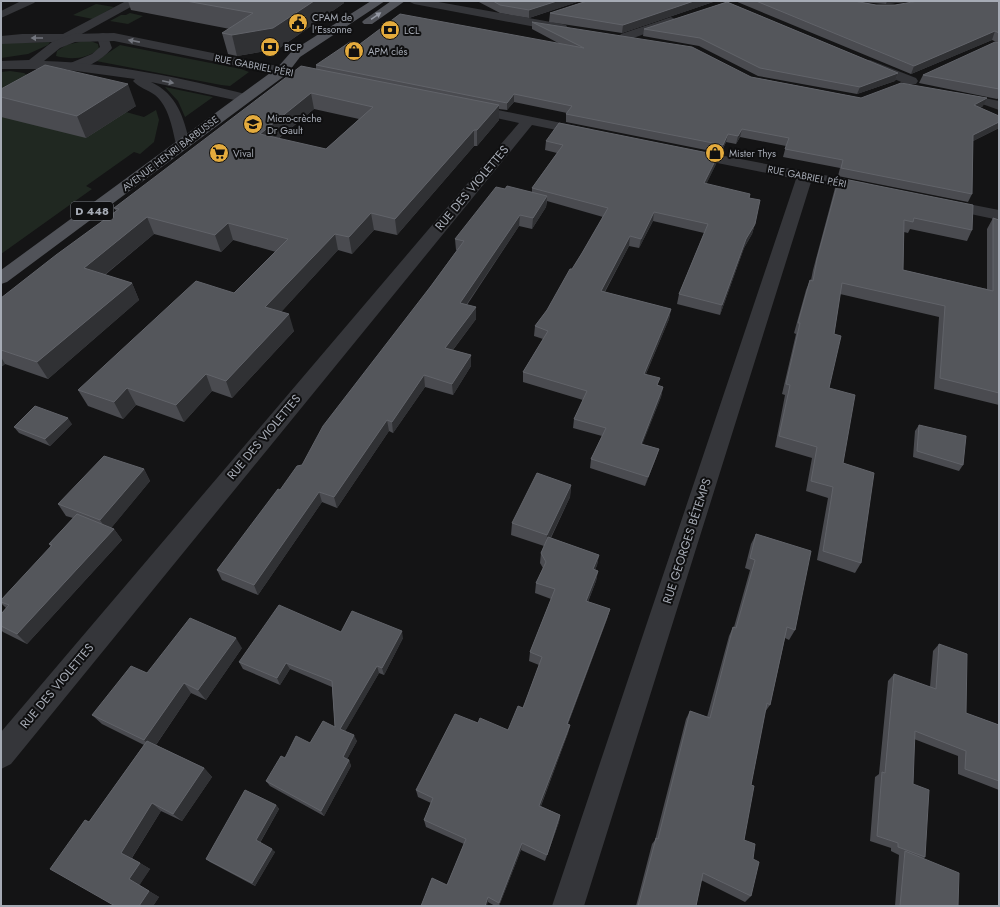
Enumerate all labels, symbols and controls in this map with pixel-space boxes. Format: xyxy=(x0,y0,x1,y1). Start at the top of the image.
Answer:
place label: CPAM de l'Essonne xyxy=(312,10,352,37)
public building icon: CPAM de l'Essonne xyxy=(287,12,309,34)
one-way arrow xyxy=(371,12,381,20)
bank icon: LCL xyxy=(379,19,401,41)
place label: LCL xyxy=(404,23,420,38)
one-way arrow xyxy=(30,35,43,41)
bank icon: BCP xyxy=(259,36,281,58)
one-way arrow xyxy=(128,38,140,44)
place label: BCP xyxy=(284,40,302,55)
shop icon: APM clés xyxy=(343,40,365,62)
place label: APM clés xyxy=(368,44,407,59)
street label: RUE GABRIEL PÉRI xyxy=(213,50,295,80)
one-way arrow xyxy=(162,79,175,85)
place label: Micro-crèche Dr Gault xyxy=(267,111,322,138)
street label: AVENUE HENRI BARBUSSE xyxy=(119,112,222,195)
school or university icon: Micro-crèche Dr Gault xyxy=(242,113,264,135)
street label: RUE DES VIOLETTES xyxy=(431,141,513,235)
supermarket icon: Vival xyxy=(208,142,230,164)
shop icon: Mister Thys xyxy=(704,142,726,164)
place label: Vival xyxy=(233,146,254,161)
place label: Mister Thys xyxy=(729,146,776,161)
street label: RUE GABRIEL PÉRI xyxy=(766,161,848,191)
road number: D 448 xyxy=(71,202,113,220)
street label: RUE DES VIOLETTES xyxy=(223,390,305,484)
street label: RUE GEORGES BÉTEMPS xyxy=(658,476,716,606)
street label: RUE DES VIOLETTES xyxy=(16,639,98,733)

